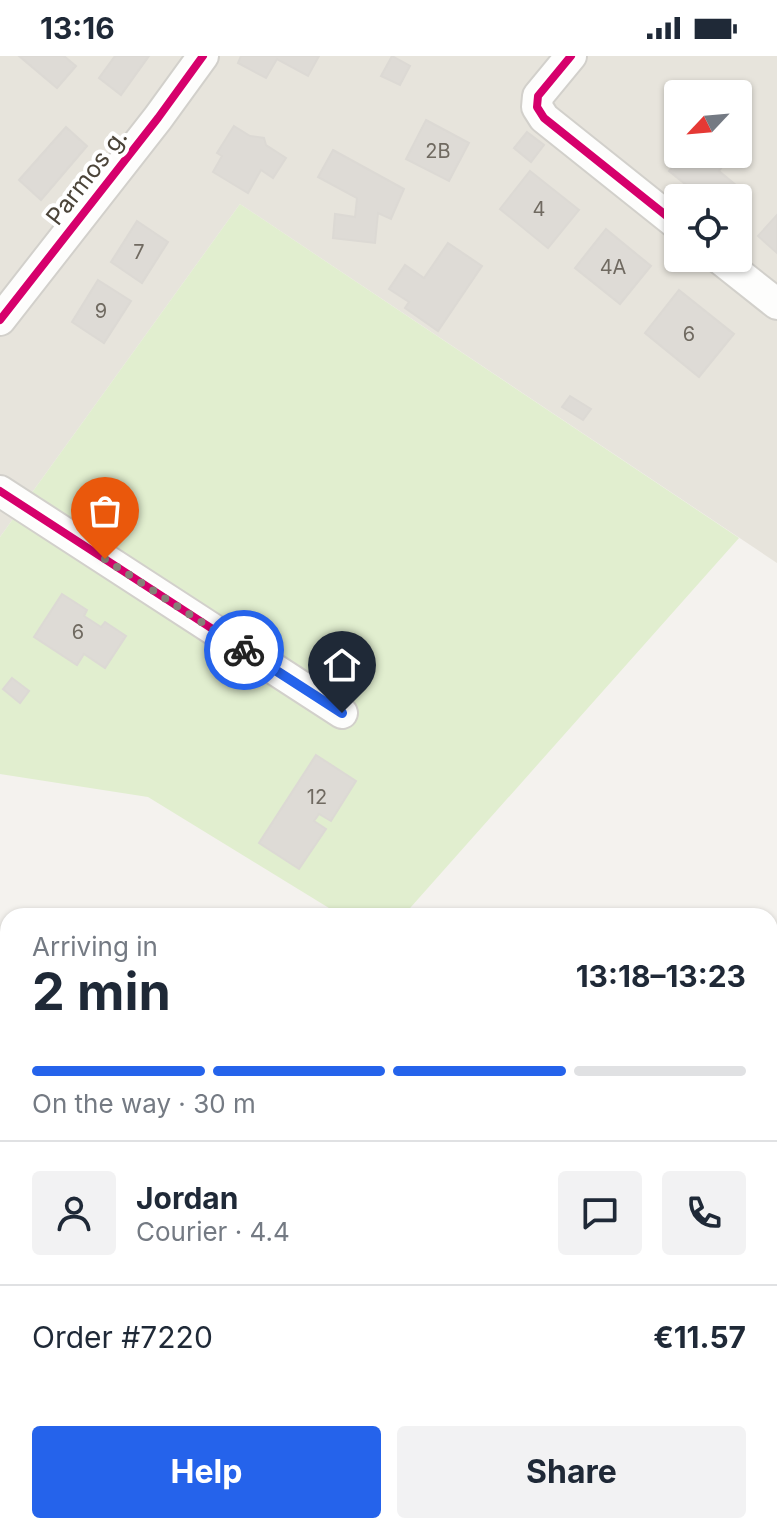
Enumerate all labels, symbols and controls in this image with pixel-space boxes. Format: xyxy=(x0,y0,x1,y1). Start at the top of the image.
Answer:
text: 13:16 xyxy=(40,10,115,46)
north arrow xyxy=(664,80,752,168)
map controls xyxy=(664,80,752,272)
street label: Parmos g. xyxy=(40,123,133,231)
house number: 2B xyxy=(425,139,451,163)
button: locate xyxy=(664,184,752,272)
house number: 4 xyxy=(533,197,545,221)
house number: 7 xyxy=(133,240,145,264)
house number: 4A xyxy=(600,255,627,279)
house number: 9 xyxy=(95,299,107,323)
house number: 6 xyxy=(683,322,695,346)
pin xyxy=(71,477,139,559)
icon: bag xyxy=(83,489,127,533)
courier xyxy=(204,610,284,690)
house number: 6 xyxy=(72,620,84,644)
icon: bike xyxy=(222,628,266,672)
pin xyxy=(308,631,376,713)
icon: home xyxy=(320,643,364,687)
house number: 12 xyxy=(307,785,327,809)
text: Arriving in xyxy=(32,931,158,962)
text: 13:18–13:23 xyxy=(576,958,746,994)
text: 2 min xyxy=(32,960,171,1023)
text: On the way · 30 m xyxy=(32,1088,256,1119)
button: person xyxy=(32,1171,116,1255)
button: chat xyxy=(558,1171,642,1255)
button: phone xyxy=(662,1171,746,1255)
text: Jordan xyxy=(136,1180,238,1216)
text: Courier · 4.4 xyxy=(136,1216,290,1247)
text: Order #7220 xyxy=(32,1319,213,1355)
text: €11.57 xyxy=(653,1319,746,1355)
button: Help xyxy=(32,1426,381,1518)
button: Share xyxy=(397,1426,746,1518)

